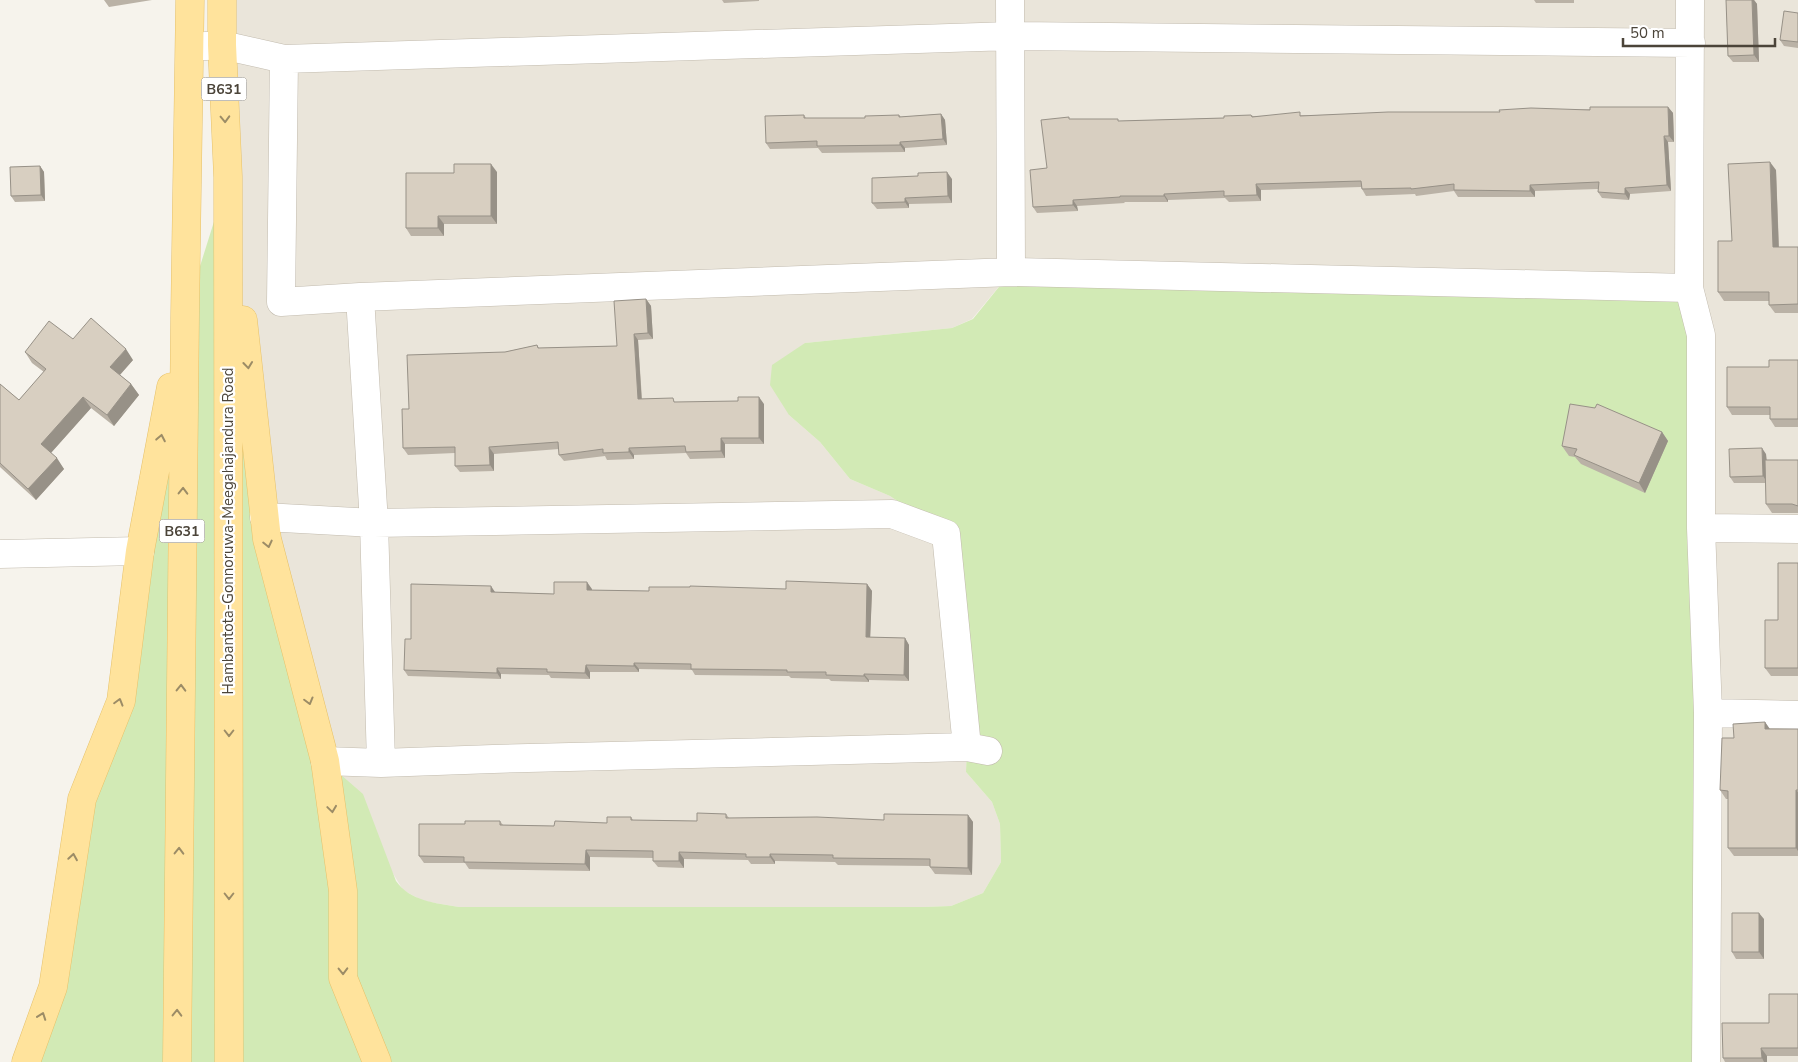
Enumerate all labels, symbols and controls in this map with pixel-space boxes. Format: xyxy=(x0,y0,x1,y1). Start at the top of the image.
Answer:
scale bar xyxy=(1623,15,1776,47)
text: 50 m xyxy=(1630,23,1665,43)
road number: B631 xyxy=(202,78,246,100)
one-way arrow xyxy=(220,115,231,123)
one-way arrow xyxy=(242,361,253,369)
street label: Hambantota-Gonnoruwa-Meegahajandura Road xyxy=(218,368,238,694)
one-way arrow xyxy=(156,434,166,443)
one-way arrow xyxy=(178,487,188,494)
road number: B631 xyxy=(160,520,204,542)
one-way arrow xyxy=(262,539,273,548)
one-way arrow xyxy=(176,684,186,692)
one-way arrow xyxy=(303,696,314,705)
one-way arrow xyxy=(114,699,124,707)
one-way arrow xyxy=(224,730,234,738)
one-way arrow xyxy=(326,806,337,814)
one-way arrow xyxy=(174,847,184,854)
one-way arrow xyxy=(67,853,78,861)
one-way arrow xyxy=(224,892,234,900)
one-way arrow xyxy=(338,967,349,975)
one-way arrow xyxy=(172,1009,183,1017)
one-way arrow xyxy=(36,1012,46,1021)

